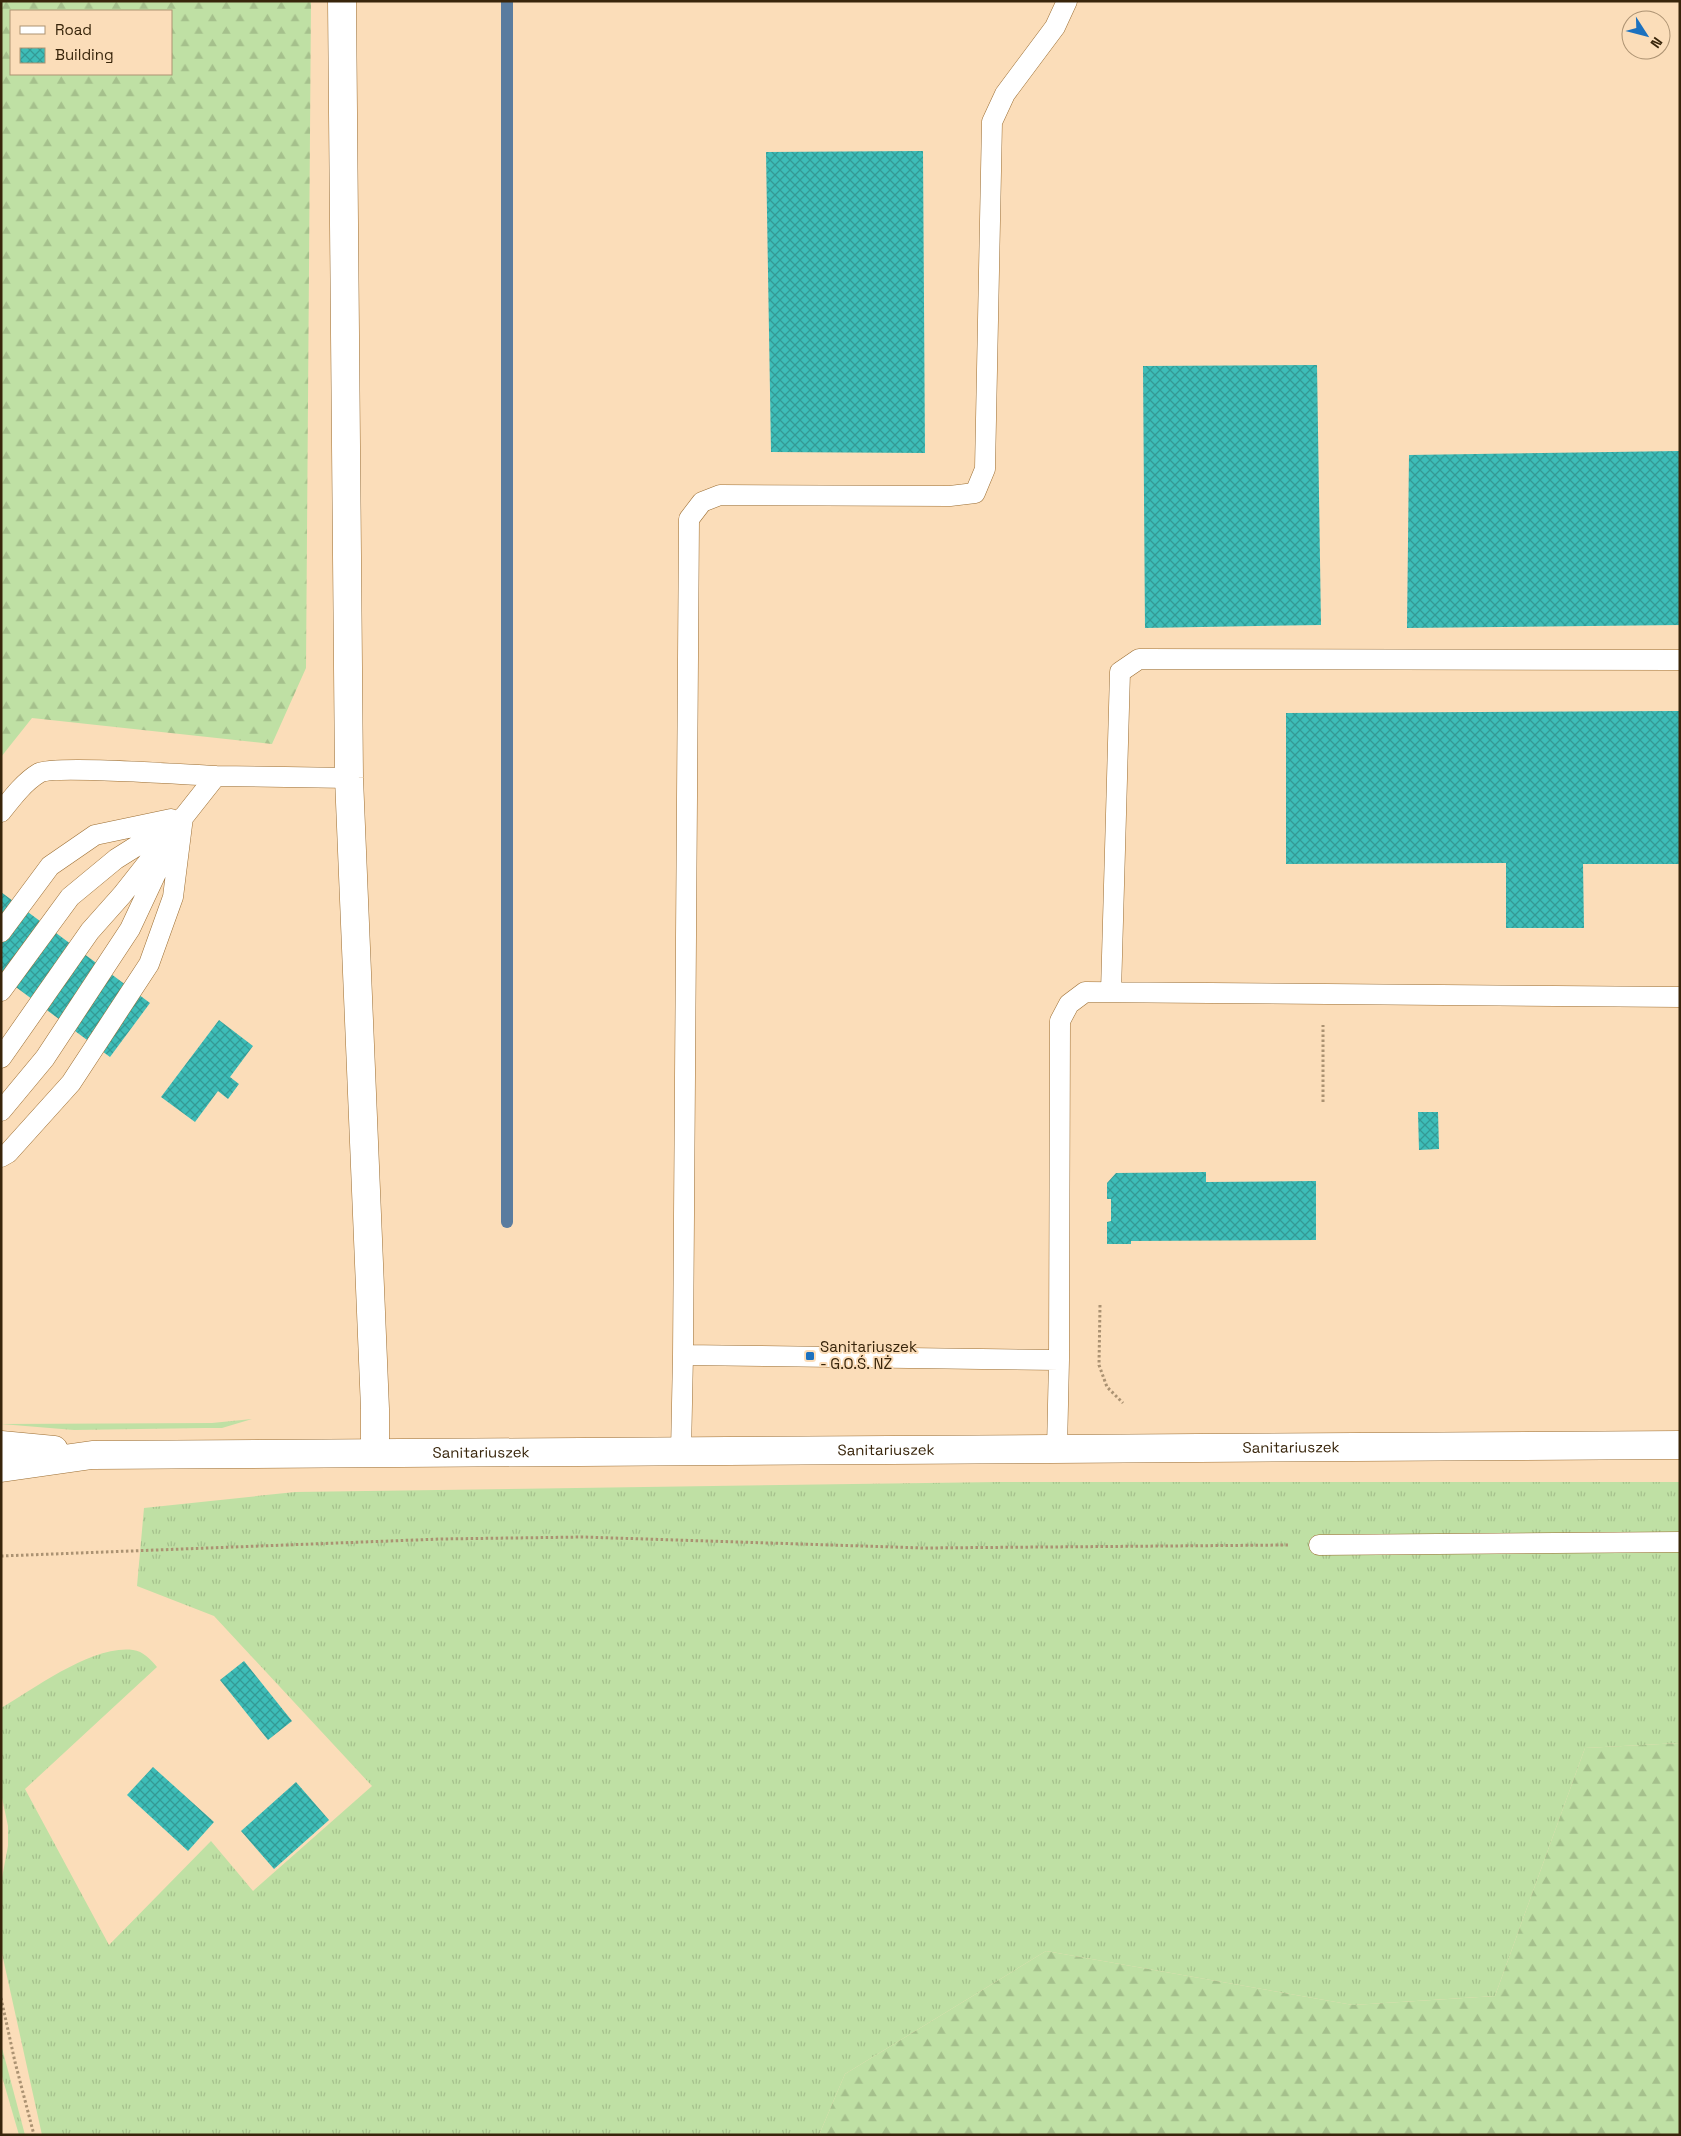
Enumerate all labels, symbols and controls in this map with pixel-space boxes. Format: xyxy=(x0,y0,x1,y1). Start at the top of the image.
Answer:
legend xyxy=(10,10,172,75)
north arrow xyxy=(1621,10,1671,60)
text: Road xyxy=(55,20,92,39)
text: N xyxy=(1646,34,1667,52)
text: Building xyxy=(55,45,114,64)
place label: Sanitariuszek - G.O.Ś. NŻ xyxy=(820,1337,917,1373)
marker: Sanitariuszek - G.O.Ś. NŻ xyxy=(804,1350,816,1362)
street label: Sanitariuszek xyxy=(1242,1437,1340,1457)
street label: Sanitariuszek xyxy=(837,1440,935,1459)
street label: Sanitariuszek xyxy=(432,1442,530,1462)

